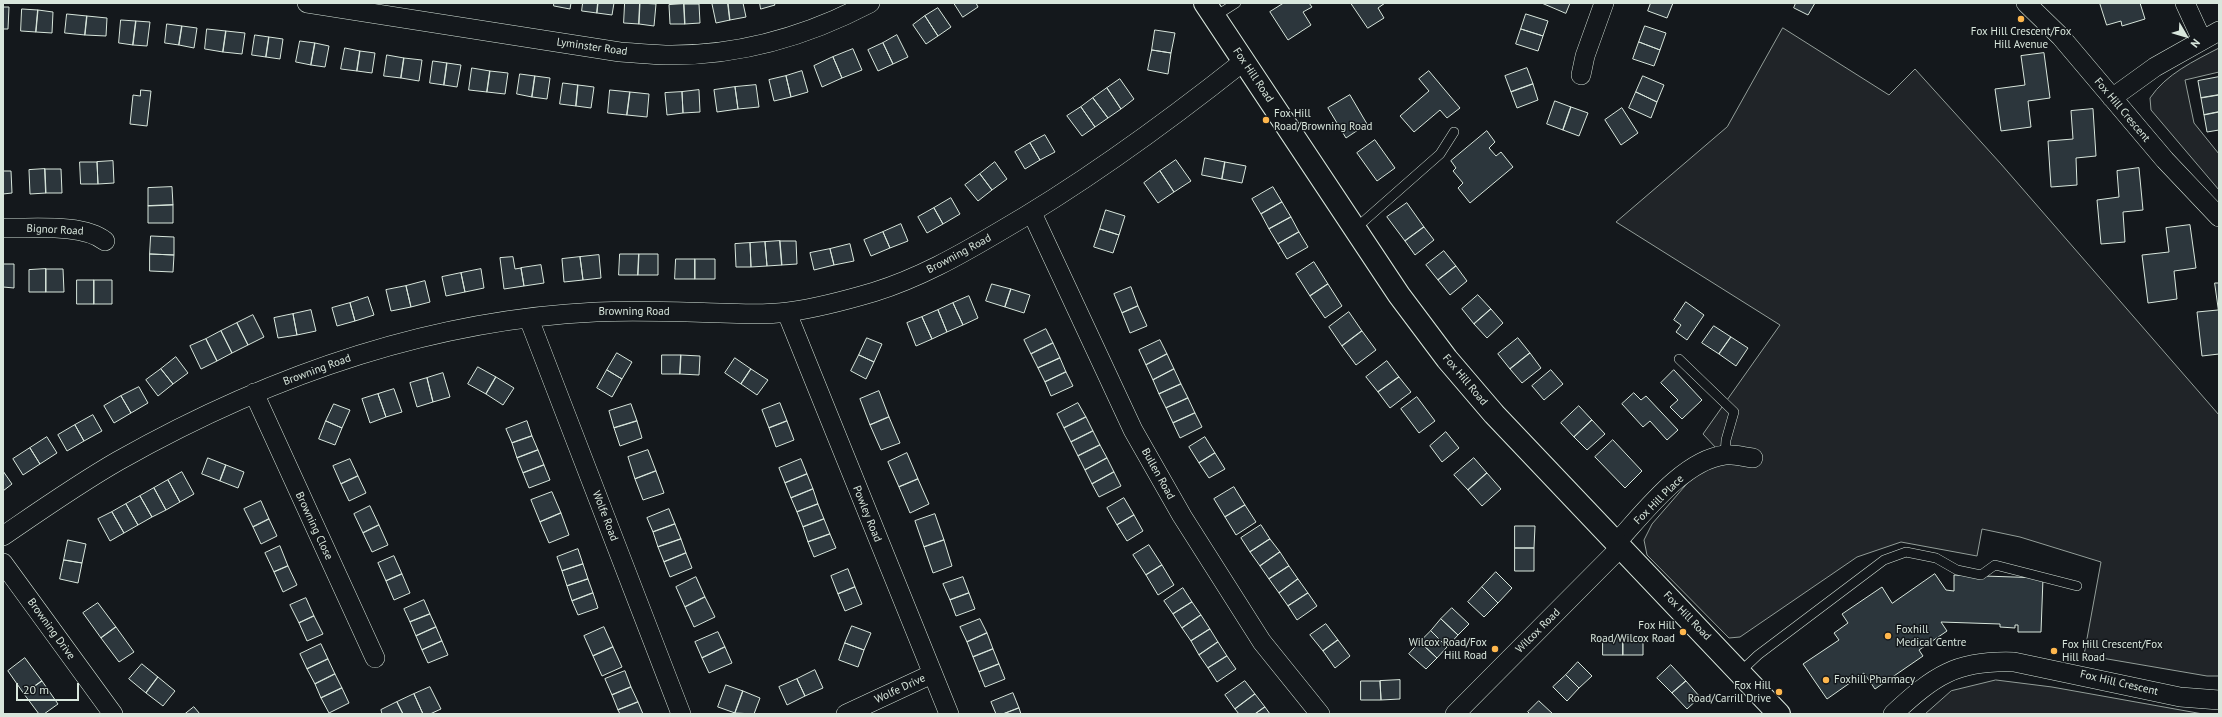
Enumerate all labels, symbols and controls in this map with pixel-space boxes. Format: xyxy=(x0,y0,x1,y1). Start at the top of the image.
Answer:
marker: Fox Hill Crescent/Fox Hill Avenue xyxy=(2016,14,2026,24)
north arrow xyxy=(2166,16,2206,56)
place label: Fox Hill Crescent/Fox Hill Avenue xyxy=(1971,25,2071,51)
street label: Lyminster Road xyxy=(556,35,628,59)
text: N xyxy=(2188,36,2203,51)
street label: Fox Hill Road xyxy=(1230,45,1276,105)
street label: Fox Hill Crescent xyxy=(2091,75,2153,145)
place label: Fox Hill Road/Browning Road xyxy=(1274,107,1372,133)
marker: Fox Hill Road/Browning Road xyxy=(1261,115,1271,125)
street label: Bignor Road xyxy=(26,222,84,238)
street label: Browning Road xyxy=(924,231,994,277)
street label: Browning Road xyxy=(598,305,670,319)
street label: Browning Road xyxy=(281,352,353,388)
street label: Fox Hill Road xyxy=(1440,352,1490,408)
street label: Bullen Road xyxy=(1139,446,1177,502)
street label: Fox Hill Place xyxy=(1631,472,1687,528)
street label: Powley Road xyxy=(850,484,884,544)
street label: Wolfe Road xyxy=(589,489,621,543)
street label: Browning Close xyxy=(292,490,336,562)
street label: Fox Hill Road xyxy=(1660,589,1714,643)
street label: Browning Drive xyxy=(24,596,78,662)
street label: Wilcox Road xyxy=(1513,606,1563,656)
place label: Fox Hill Road/Wilcox Road xyxy=(1590,619,1675,645)
place label: Foxhill Medical Centre xyxy=(1896,623,1966,649)
marker: Fox Hill Road/Wilcox Road xyxy=(1678,627,1688,637)
marker: Foxhill Medical Centre xyxy=(1883,631,1893,641)
place label: Wilcox Road/Fox Hill Road xyxy=(1409,636,1487,662)
place label: Fox Hill Crescent/Fox Hill Road xyxy=(2062,638,2163,664)
marker: Wilcox Road/Fox Hill Road xyxy=(1490,644,1500,654)
marker: Fox Hill Crescent/Fox Hill Road xyxy=(2049,646,2059,656)
street label: Fox Hill Crescent xyxy=(2079,668,2159,698)
street label: Wolfe Drive xyxy=(873,672,927,706)
place label: Foxhill Pharmacy xyxy=(1834,673,1915,687)
scale bar xyxy=(18,675,81,701)
marker: Foxhill Pharmacy xyxy=(1821,675,1831,685)
place label: Fox Hill Road/Carrill Drive xyxy=(1688,679,1771,705)
text: 20 m xyxy=(23,682,49,697)
marker: Fox Hill Road/Carrill Drive xyxy=(1774,687,1784,697)

